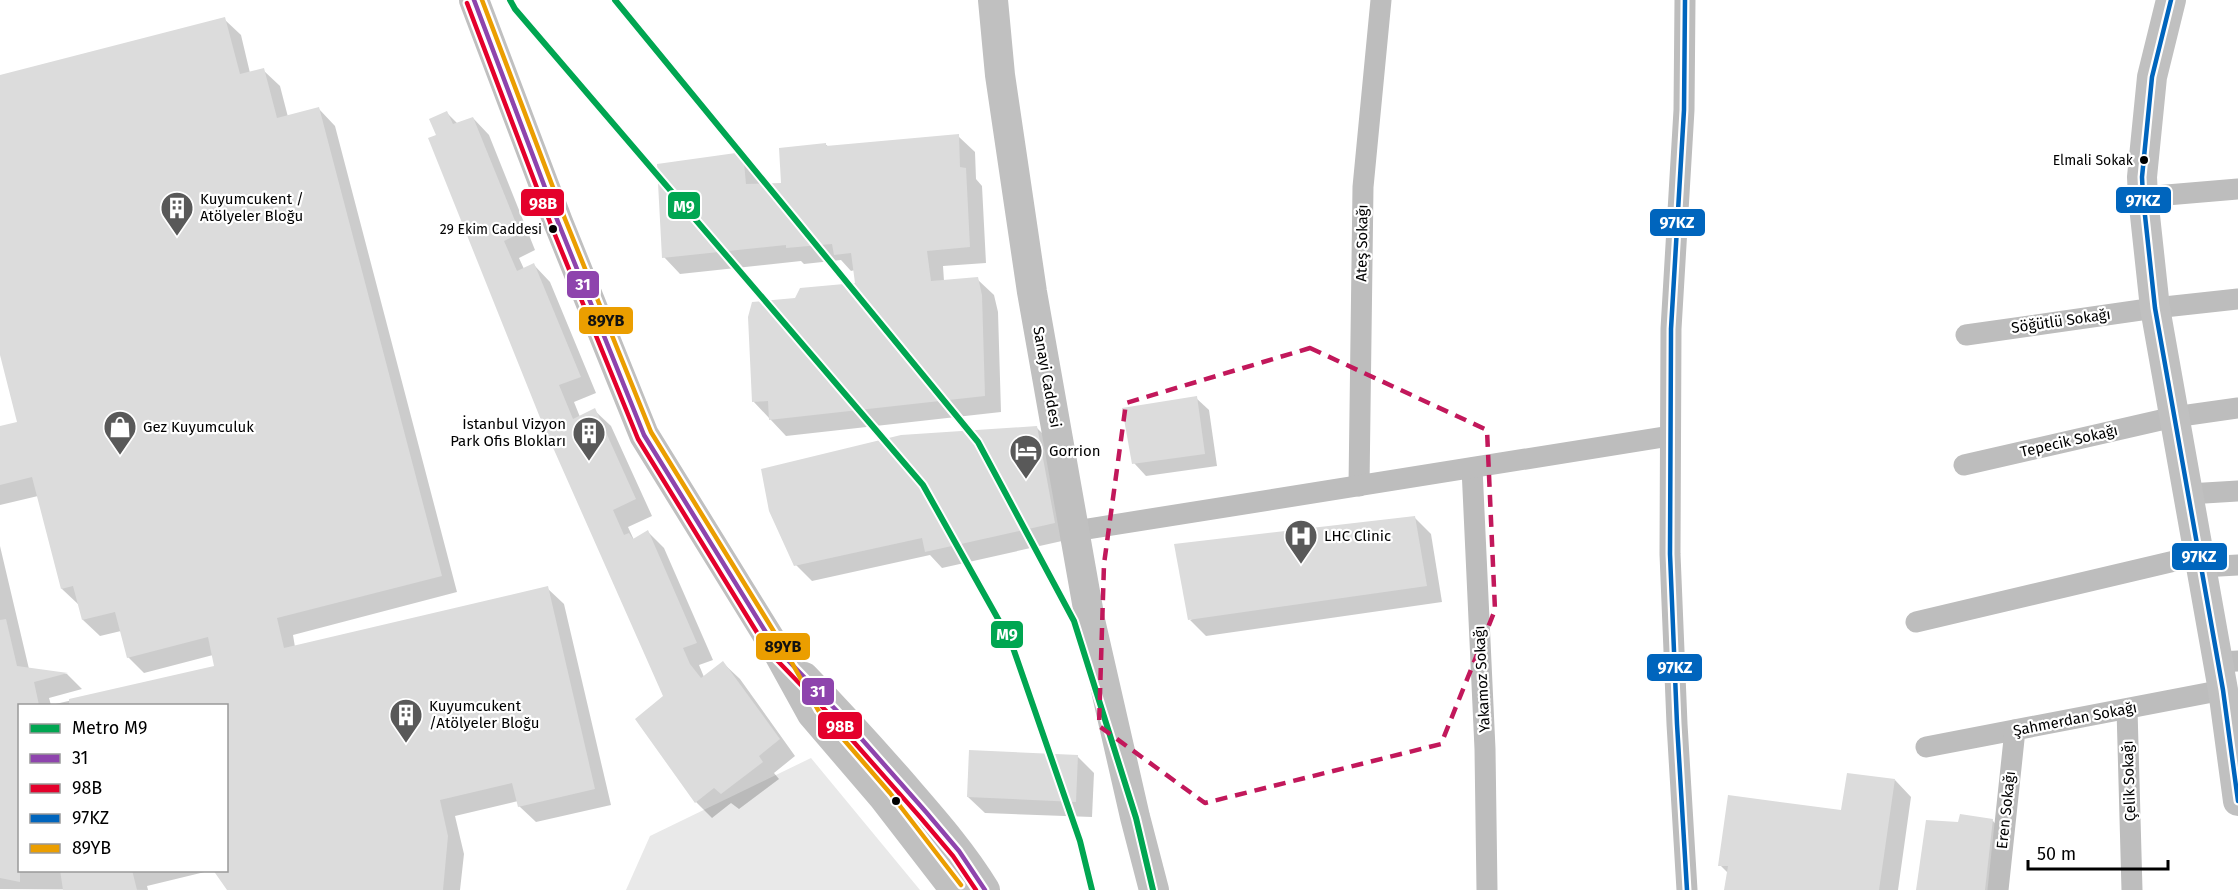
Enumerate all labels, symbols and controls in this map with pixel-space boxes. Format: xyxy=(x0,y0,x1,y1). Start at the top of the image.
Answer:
place label: Elmali Sokak xyxy=(2053,152,2134,169)
marker: Elmali Sokak xyxy=(2138,154,2150,166)
line badge: 97KZ xyxy=(2115,186,2172,214)
line badge: 98B xyxy=(520,188,565,217)
building icon: Kuyumcukent / Atölyeler Bloğu xyxy=(159,190,195,237)
place label: Kuyumcukent / Atölyeler Bloğu xyxy=(200,190,304,225)
line badge: M9 xyxy=(667,191,701,220)
text: 97KZ xyxy=(2125,191,2161,210)
text: 98B xyxy=(529,194,557,213)
text: M9 xyxy=(673,197,695,216)
street label: Ateş Sokağı xyxy=(1352,204,1372,282)
line badge: 97KZ xyxy=(1649,208,1706,237)
text: 97KZ xyxy=(1659,213,1695,232)
place label: 29 Ekim Caddesi xyxy=(440,221,542,238)
marker: 29 Ekim Caddesi xyxy=(547,223,559,235)
line badge: 31 xyxy=(566,270,600,299)
text: 31 xyxy=(574,275,591,294)
street label: Söğütlü Sokağı xyxy=(2010,305,2112,337)
line badge: 89YB xyxy=(578,306,634,335)
text: 89YB xyxy=(588,311,625,330)
street label: Sanayi Caddesi xyxy=(1029,325,1065,429)
shop icon: Gez Kuyumculuk xyxy=(102,409,138,456)
place label: İstanbul Vizyon Park Ofis Blokları xyxy=(450,415,566,450)
building icon: İstanbul Vizyon Park Ofis Blokları xyxy=(571,415,607,462)
place label: Gez Kuyumculuk xyxy=(143,418,254,436)
street label: Tepecik Sokağı xyxy=(2018,421,2120,461)
hotel icon: Gorrion xyxy=(1008,433,1044,480)
place label: Gorrion xyxy=(1049,442,1101,460)
hospital icon: LHC Clinic xyxy=(1283,518,1319,565)
place label: LHC Clinic xyxy=(1324,527,1391,545)
line badge: 97KZ xyxy=(2171,542,2228,571)
text: 97KZ xyxy=(2181,547,2217,566)
line badge: M9 xyxy=(990,620,1024,649)
text: M9 xyxy=(996,625,1018,644)
street label: Yakamoz Sokağı xyxy=(1470,625,1494,733)
line badge: 89YB xyxy=(755,632,811,661)
text: 89YB xyxy=(765,637,802,656)
line badge: 97KZ xyxy=(1646,653,1703,682)
text: 97KZ xyxy=(1657,658,1693,677)
line badge: 31 xyxy=(801,677,835,706)
text: 31 xyxy=(809,682,826,701)
building icon: Kuyumcukent /Atölyeler Bloğu xyxy=(388,697,424,744)
place label: Kuyumcukent /Atölyeler Bloğu xyxy=(429,697,539,732)
street label: Şahmerdan Sokağı xyxy=(2012,698,2138,740)
legend xyxy=(18,704,228,872)
line badge: 98B xyxy=(817,711,863,740)
text: Metro M9 xyxy=(72,717,147,739)
text: 98B xyxy=(826,717,854,736)
street label: Çelik Sokağı xyxy=(2119,740,2139,822)
text: 31 xyxy=(72,747,88,769)
street label: Eren Sokağı xyxy=(1993,770,2019,850)
text: 98B xyxy=(72,777,102,799)
unlabelled marker xyxy=(890,795,902,807)
text: 97KZ xyxy=(72,807,109,829)
scale bar xyxy=(2028,833,2168,871)
text: 89YB xyxy=(72,837,111,859)
text: 50 m xyxy=(2037,843,2076,865)

